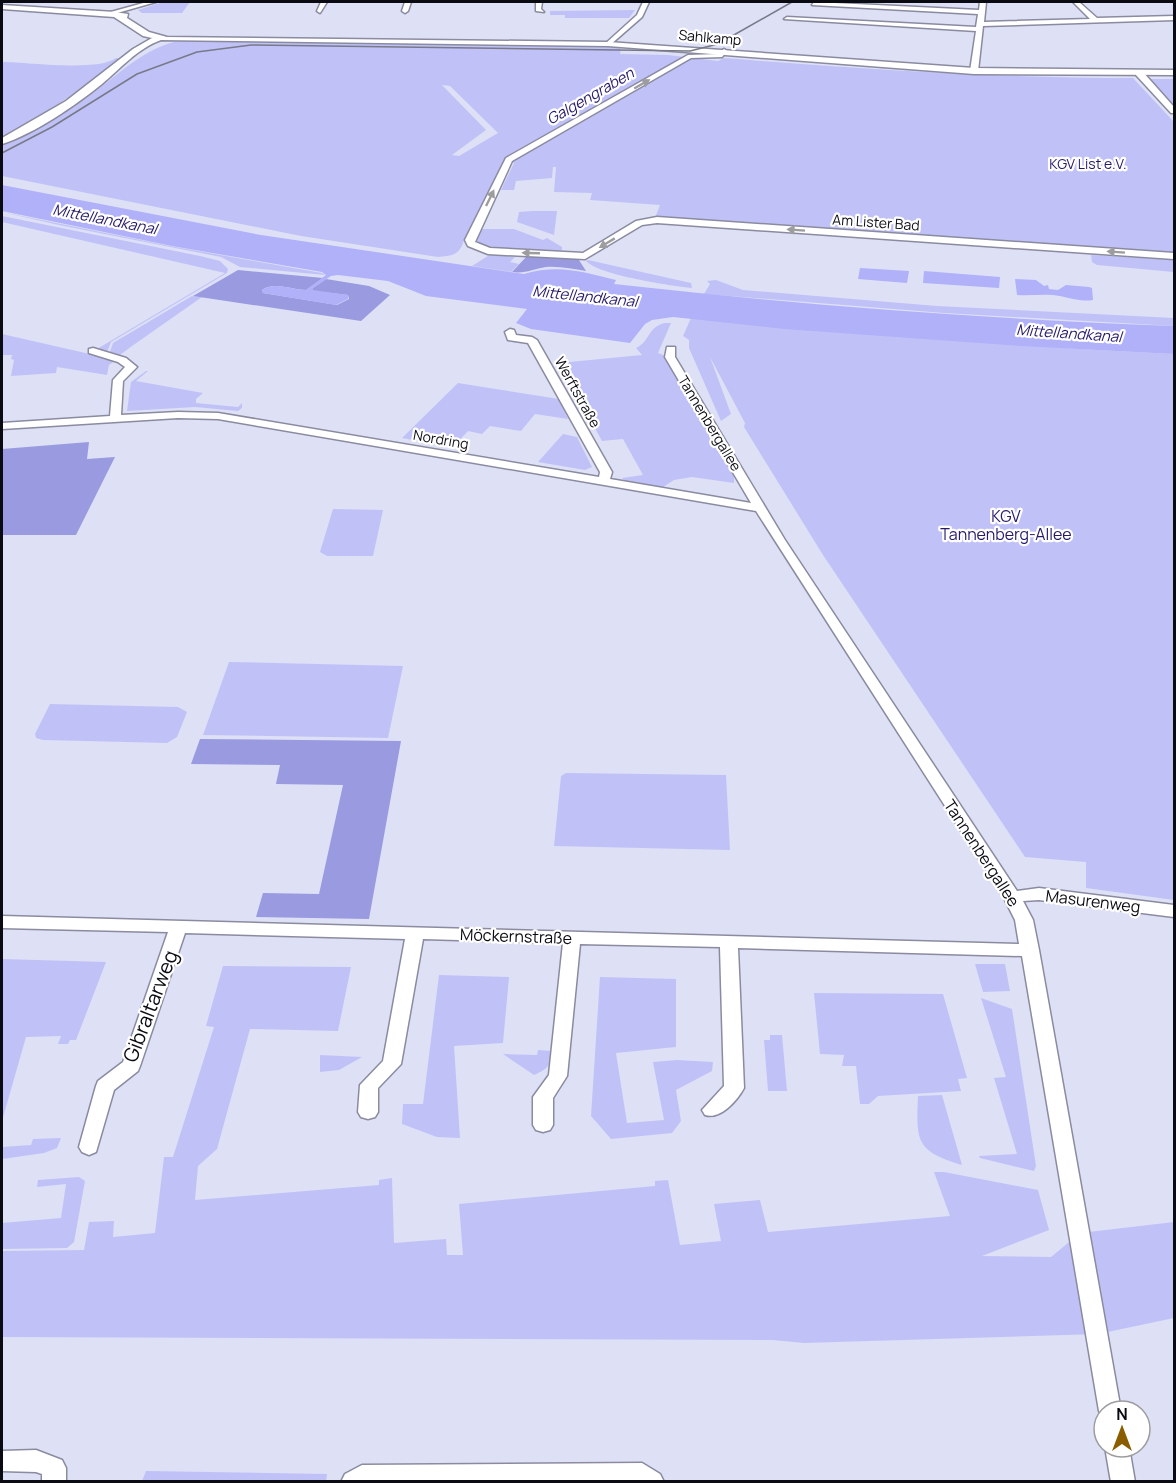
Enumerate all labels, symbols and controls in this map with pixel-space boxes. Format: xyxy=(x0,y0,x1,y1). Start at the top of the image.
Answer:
street label: Sahlkamp xyxy=(678,25,742,49)
water label: Galgengraben xyxy=(543,62,638,129)
one-way arrow xyxy=(634,79,651,89)
park label: KGV List e.V. xyxy=(1049,154,1127,173)
one-way arrow xyxy=(486,189,495,206)
water label: Mittellandkanal xyxy=(51,199,161,240)
street label: Am Lister Bad xyxy=(832,209,920,235)
one-way arrow xyxy=(786,225,805,235)
one-way arrow xyxy=(599,237,615,248)
one-way arrow xyxy=(1107,247,1126,257)
one-way arrow xyxy=(522,249,541,258)
water label: Mittellandkanal xyxy=(531,280,641,312)
water label: Mittellandkanal xyxy=(1016,319,1125,347)
street label: Werftstraße xyxy=(551,353,605,431)
street label: Tannenbergallee xyxy=(674,372,746,474)
street label: Nordring xyxy=(412,425,470,453)
park label: KGV Tannenberg-Allee xyxy=(940,505,1072,545)
street label: Tannenbergallee xyxy=(939,795,1025,911)
street label: Masurenweg xyxy=(1044,884,1142,918)
street label: Möckernstraße xyxy=(460,923,572,949)
street label: Gibraltarweg xyxy=(116,946,184,1066)
north arrow xyxy=(1092,1399,1152,1459)
text: N xyxy=(1116,1403,1128,1425)

